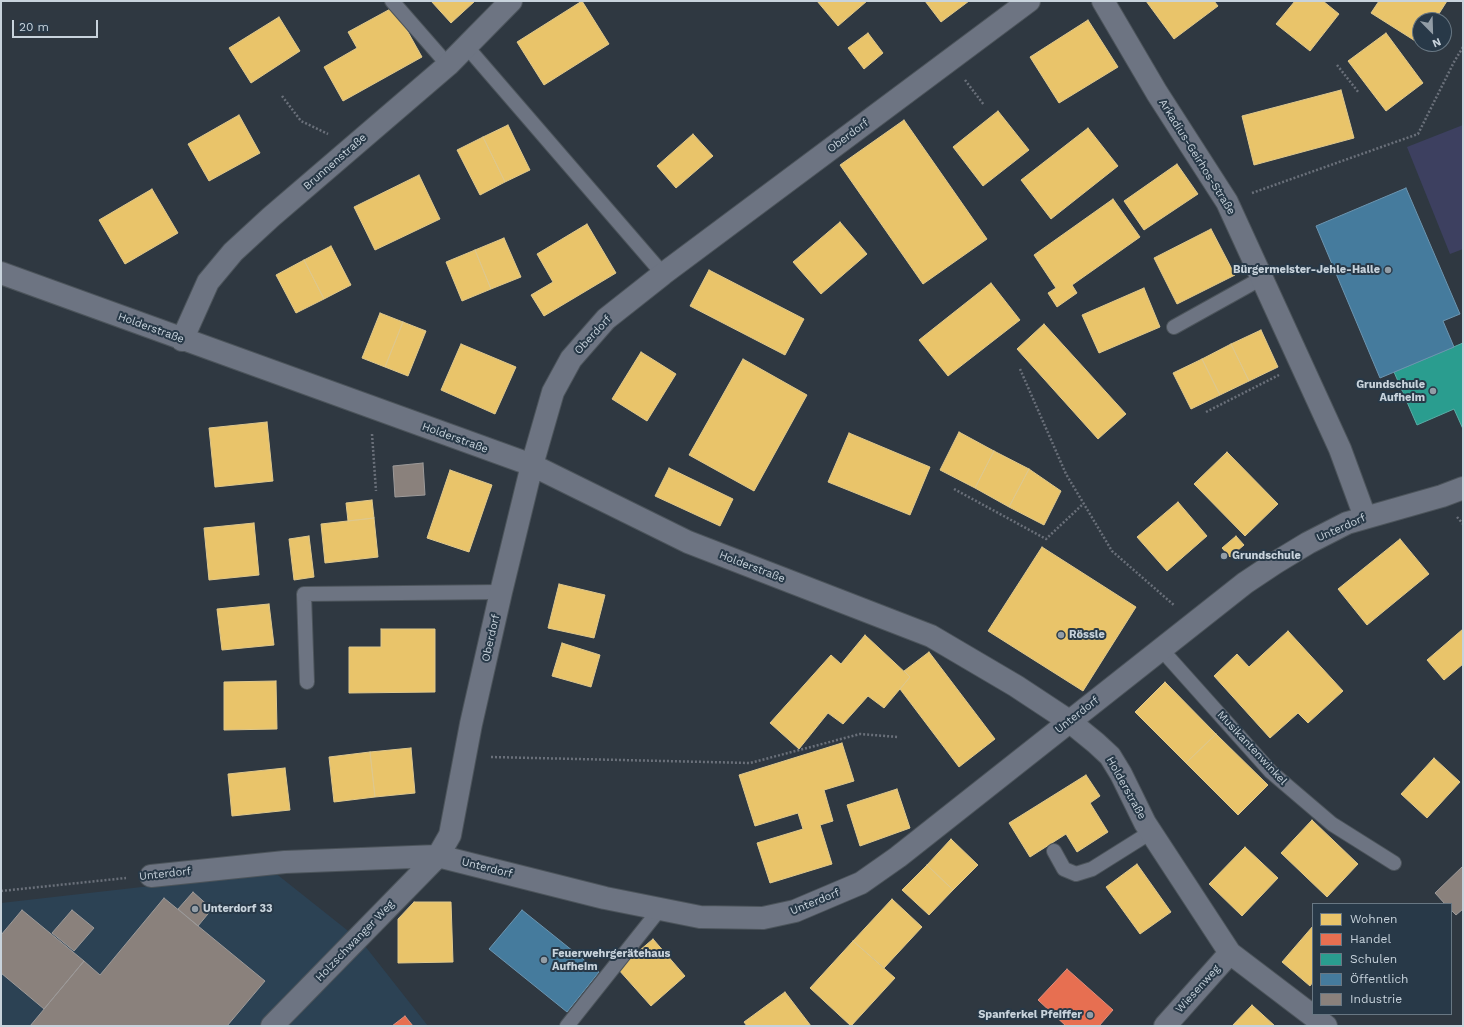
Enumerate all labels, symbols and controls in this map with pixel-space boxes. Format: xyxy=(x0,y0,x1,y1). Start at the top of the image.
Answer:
scale bar xyxy=(14,12,100,38)
north arrow xyxy=(1412,12,1452,52)
text: 20 m xyxy=(19,20,49,34)
text: N xyxy=(1430,35,1443,50)
street label: Arkadius-Geirhos-Straße xyxy=(1156,97,1238,217)
street label: Oberdorf xyxy=(825,116,871,156)
street label: Brunnenstraße xyxy=(301,131,369,193)
place label: Bürgermeister-Jehle-Halle xyxy=(1233,263,1380,277)
marker: Bürgermeister-Jehle-Halle xyxy=(1383,265,1393,275)
street label: Holderstraße xyxy=(116,310,186,346)
street label: Oberdorf xyxy=(572,313,614,357)
place label: Grundschule Aufheim xyxy=(1356,378,1425,404)
marker: Grundschule Aufheim xyxy=(1428,386,1438,396)
street label: Holderstraße xyxy=(420,420,490,456)
street label: Unterdorf xyxy=(1315,511,1367,545)
street label: Holderstraße xyxy=(717,548,787,586)
place label: Grundschule xyxy=(1232,549,1301,563)
marker: Grundschule xyxy=(1219,551,1229,561)
street label: Oberdorf xyxy=(479,613,503,663)
place label: Rössle xyxy=(1069,628,1105,642)
marker: Rössle xyxy=(1056,630,1066,640)
street label: Unterdorf xyxy=(1052,694,1102,736)
street label: Musikantenwinkel xyxy=(1214,708,1290,788)
street label: Holderstraße xyxy=(1103,754,1149,822)
street label: Unterdorf xyxy=(460,855,514,881)
street label: Unterdorf xyxy=(138,865,192,883)
street label: Unterdorf xyxy=(788,886,842,918)
street label: Holzschwanger Weg xyxy=(313,898,397,984)
place label: Unterdorf 33 xyxy=(203,902,272,916)
legend xyxy=(1312,903,1452,1015)
marker: Unterdorf 33 xyxy=(190,904,200,914)
text: Wohnen xyxy=(1350,912,1398,926)
text: Handel xyxy=(1350,932,1391,946)
place label: Feuerwehrgerätehaus Aufheim xyxy=(552,947,670,973)
text: Schulen xyxy=(1350,952,1397,966)
marker: Feuerwehrgerätehaus Aufheim xyxy=(539,955,549,965)
street label: Wiesenweg xyxy=(1173,962,1223,1016)
text: Öffentlich xyxy=(1350,972,1409,986)
text: Industrie xyxy=(1350,992,1402,1006)
place label: Spanferkel Pfeiffer xyxy=(978,1008,1082,1022)
marker: Spanferkel Pfeiffer xyxy=(1085,1010,1095,1020)

